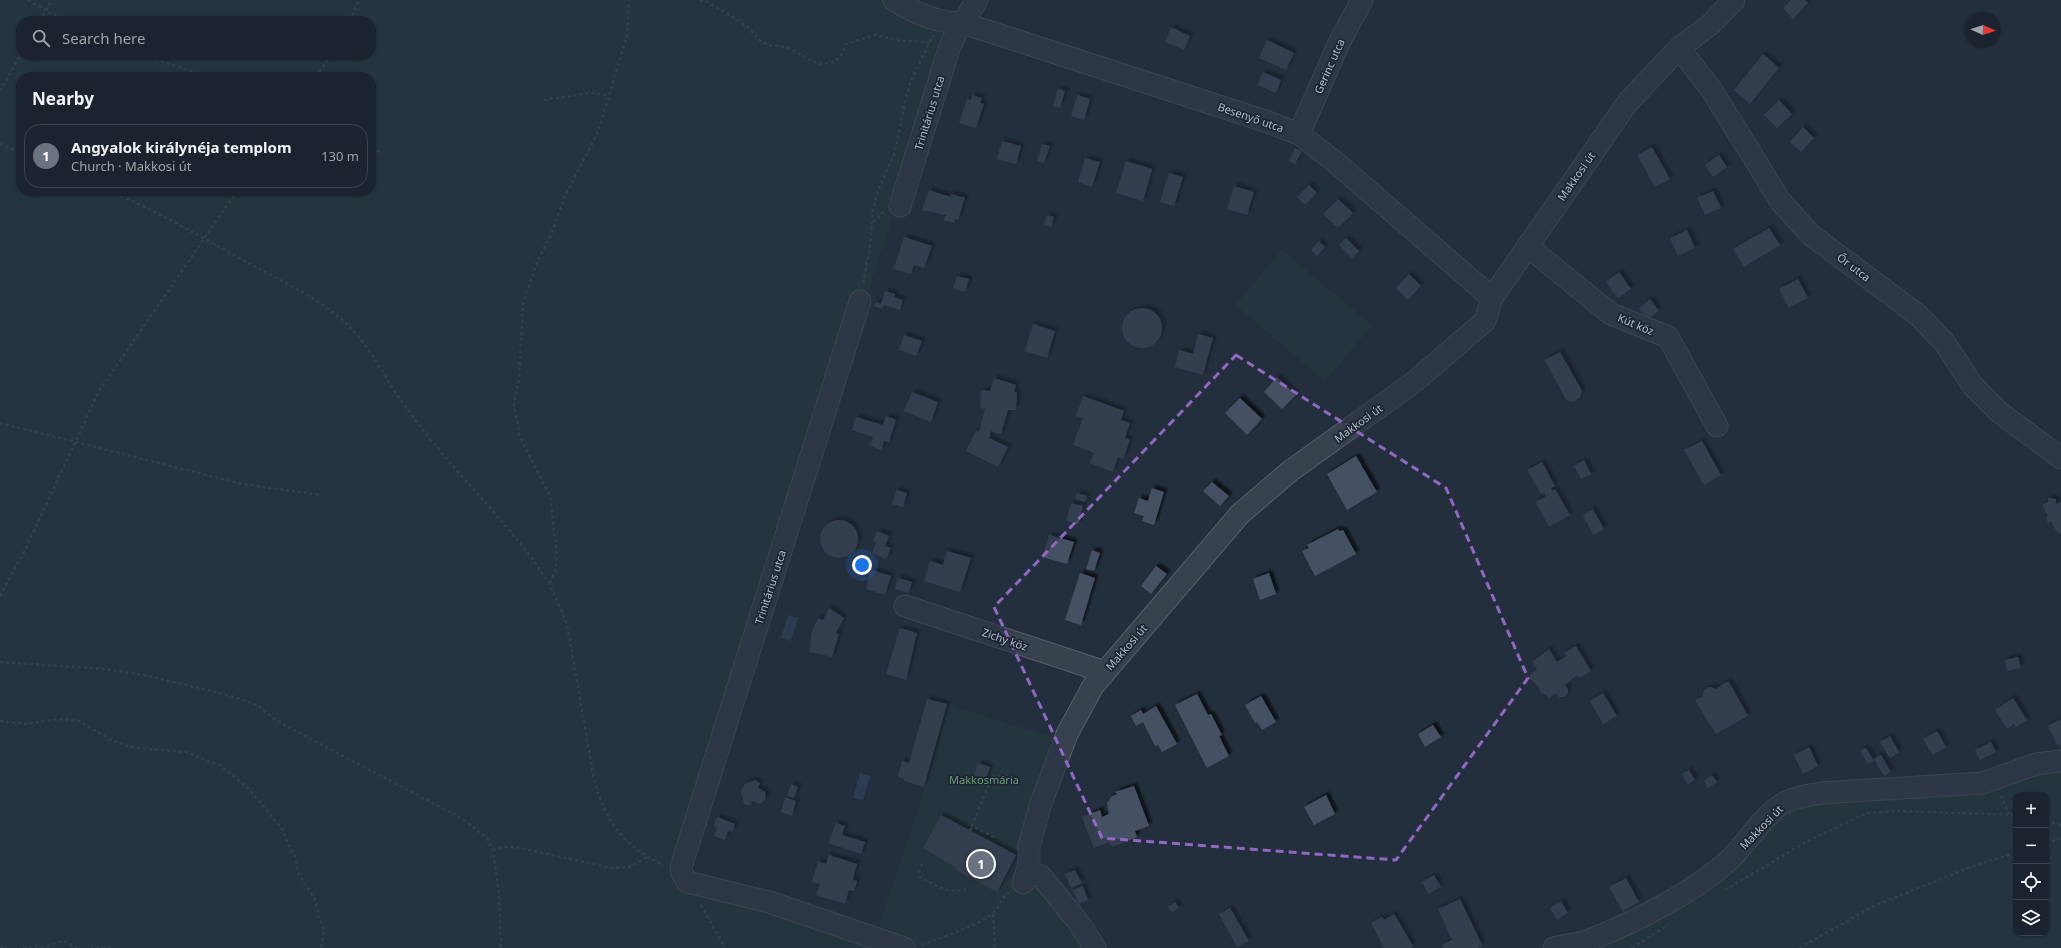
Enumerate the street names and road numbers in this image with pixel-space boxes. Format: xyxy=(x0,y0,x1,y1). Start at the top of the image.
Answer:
street label: Gerinc utca xyxy=(1310,36,1348,96)
street label: Trinitárius utca xyxy=(911,74,947,152)
street label: Besenyő utca xyxy=(1216,99,1286,135)
street label: Makkosi út xyxy=(1554,149,1598,203)
street label: Őr utca xyxy=(1834,250,1874,284)
street label: Kút köz xyxy=(1616,310,1656,338)
street label: Makkosi út xyxy=(1331,400,1385,446)
street label: Trinitárius utca xyxy=(751,548,789,626)
street label: Makkosi út xyxy=(1102,621,1150,673)
street label: Zichy köz xyxy=(980,624,1030,654)
street label: Makkosi út xyxy=(1736,802,1786,852)

